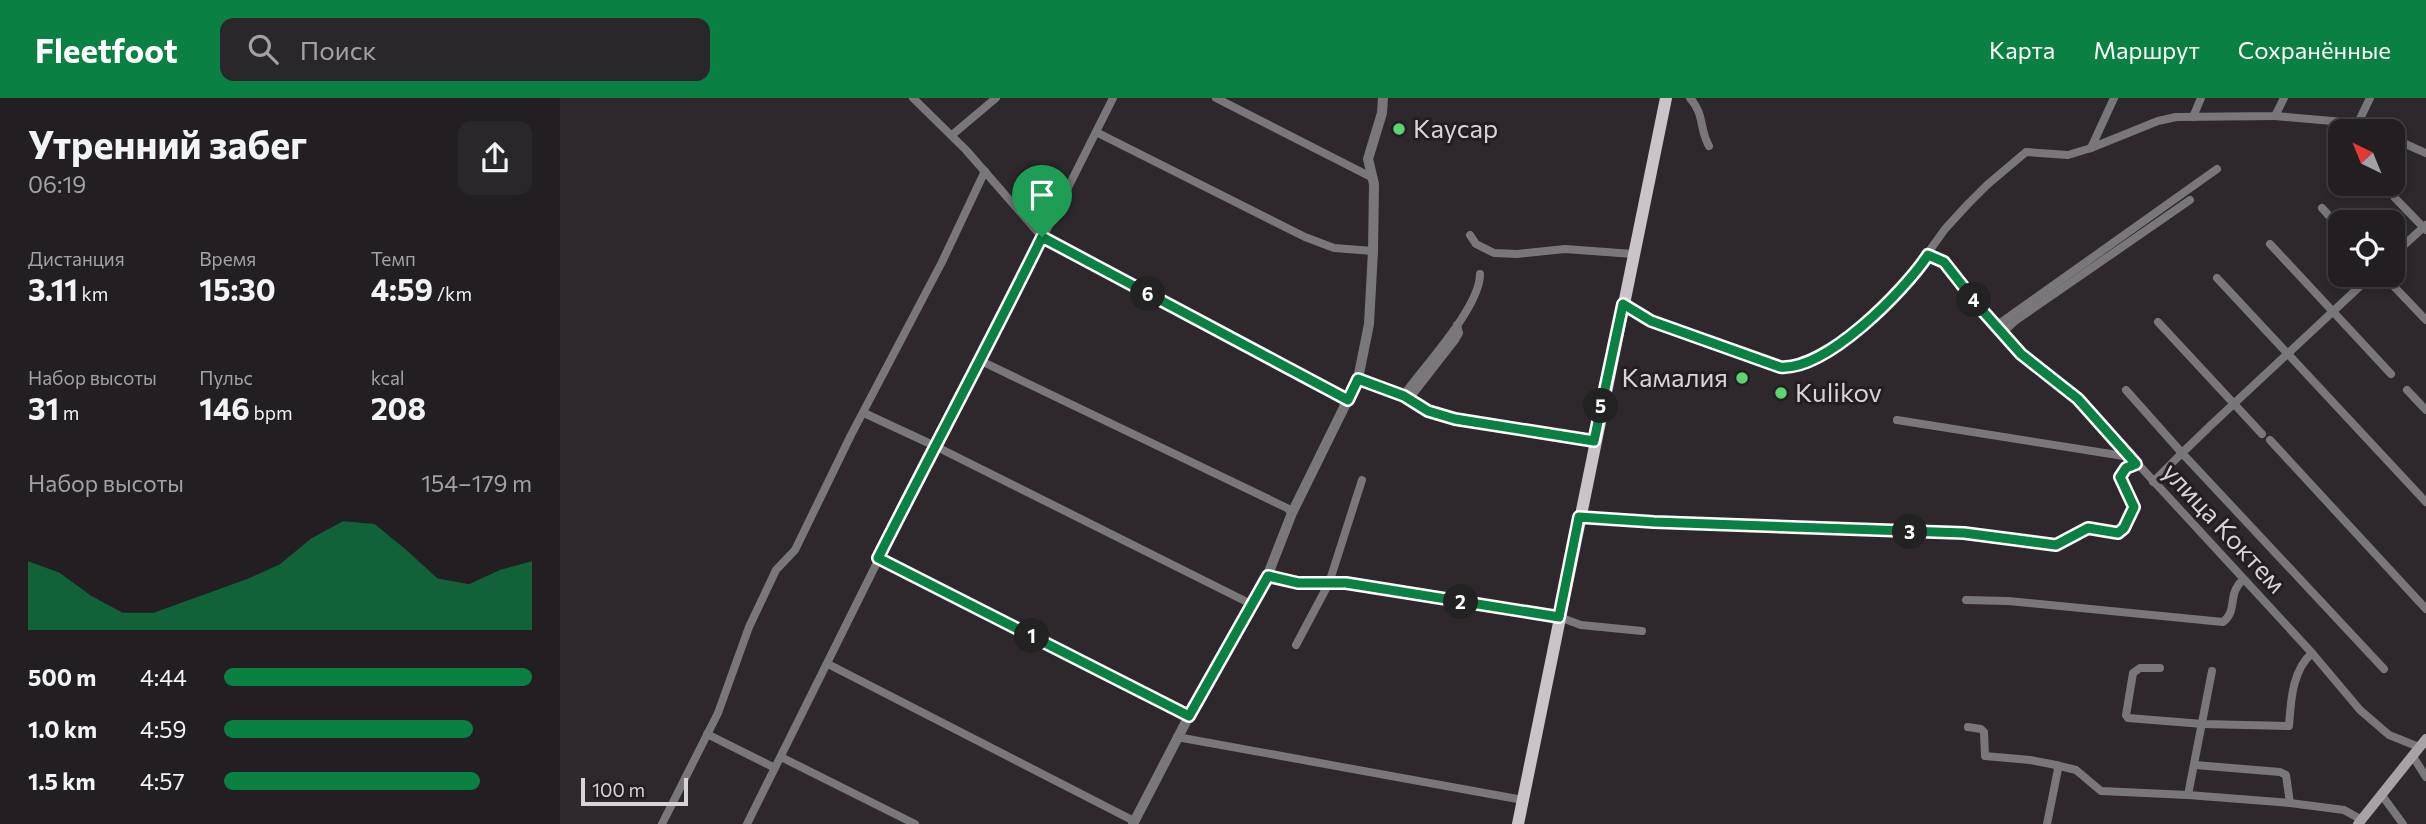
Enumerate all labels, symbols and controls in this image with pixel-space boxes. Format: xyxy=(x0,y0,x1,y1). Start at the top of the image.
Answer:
search box xyxy=(220,18,710,81)
text: Fleetfoot xyxy=(35,29,178,70)
icon: search xyxy=(244,30,282,68)
text: Поиск xyxy=(300,34,376,65)
text: Карта xyxy=(1989,35,2055,64)
text: Маршрут xyxy=(2093,35,2200,64)
text: Сохранённые xyxy=(2238,35,2391,64)
place label: Каусар xyxy=(1413,112,1498,143)
north arrow xyxy=(2328,119,2404,196)
map controls xyxy=(2328,119,2405,287)
text: Утренний забег xyxy=(28,120,307,167)
button: share xyxy=(458,121,532,195)
marker: Каусар xyxy=(1391,121,1407,137)
pin xyxy=(1012,165,1072,237)
text: 06:19 xyxy=(28,170,86,198)
icon: arrive xyxy=(1023,176,1061,214)
button: locate xyxy=(2328,210,2405,287)
text: Дистанция xyxy=(28,247,125,270)
text: Время xyxy=(199,247,256,270)
text: Темп xyxy=(371,247,416,270)
text: 3.11 xyxy=(28,270,78,307)
text: 15:30 xyxy=(199,270,276,307)
text: 4:59 xyxy=(371,270,433,307)
pin: 6 xyxy=(1130,276,1166,312)
text: km xyxy=(78,282,108,305)
text: /km xyxy=(433,282,472,305)
text: 6 xyxy=(1142,282,1153,305)
pin: 4 xyxy=(1956,282,1992,318)
text: 4 xyxy=(1968,288,1979,311)
place label: Камалия xyxy=(1621,361,1728,392)
text: Набор высоты xyxy=(28,366,157,389)
text: Пульс xyxy=(199,366,253,389)
text: kcal xyxy=(371,366,405,389)
marker: Камалия xyxy=(1734,370,1750,386)
place label: Kulikov xyxy=(1795,376,1882,407)
marker: Kulikov xyxy=(1773,385,1789,401)
pin: 5 xyxy=(1584,388,1618,424)
text: 31 xyxy=(28,389,59,426)
text: 146 xyxy=(199,389,250,426)
text: 208 xyxy=(371,389,426,426)
text: 5 xyxy=(1595,394,1606,417)
text: m xyxy=(59,401,79,424)
text: bpm xyxy=(250,401,293,424)
street label: улица Коктем xyxy=(2157,456,2293,598)
text: Набор высоты xyxy=(28,469,184,497)
text: 154–179 m xyxy=(421,469,532,497)
pin: 3 xyxy=(1892,514,1928,550)
text: 3 xyxy=(1904,520,1915,543)
pin: 2 xyxy=(1444,584,1478,620)
text: 2 xyxy=(1455,590,1466,613)
pin: 1 xyxy=(1014,618,1050,654)
text: 1 xyxy=(1027,624,1036,647)
text: 500 m xyxy=(28,663,96,691)
text: 4:44 xyxy=(140,663,187,691)
text: 1.0 km xyxy=(28,715,97,743)
text: 4:59 xyxy=(140,715,186,743)
text: 1.5 km xyxy=(28,767,96,795)
text: 4:57 xyxy=(140,767,185,795)
scale bar xyxy=(581,775,688,807)
text: 100 m xyxy=(592,778,645,801)

